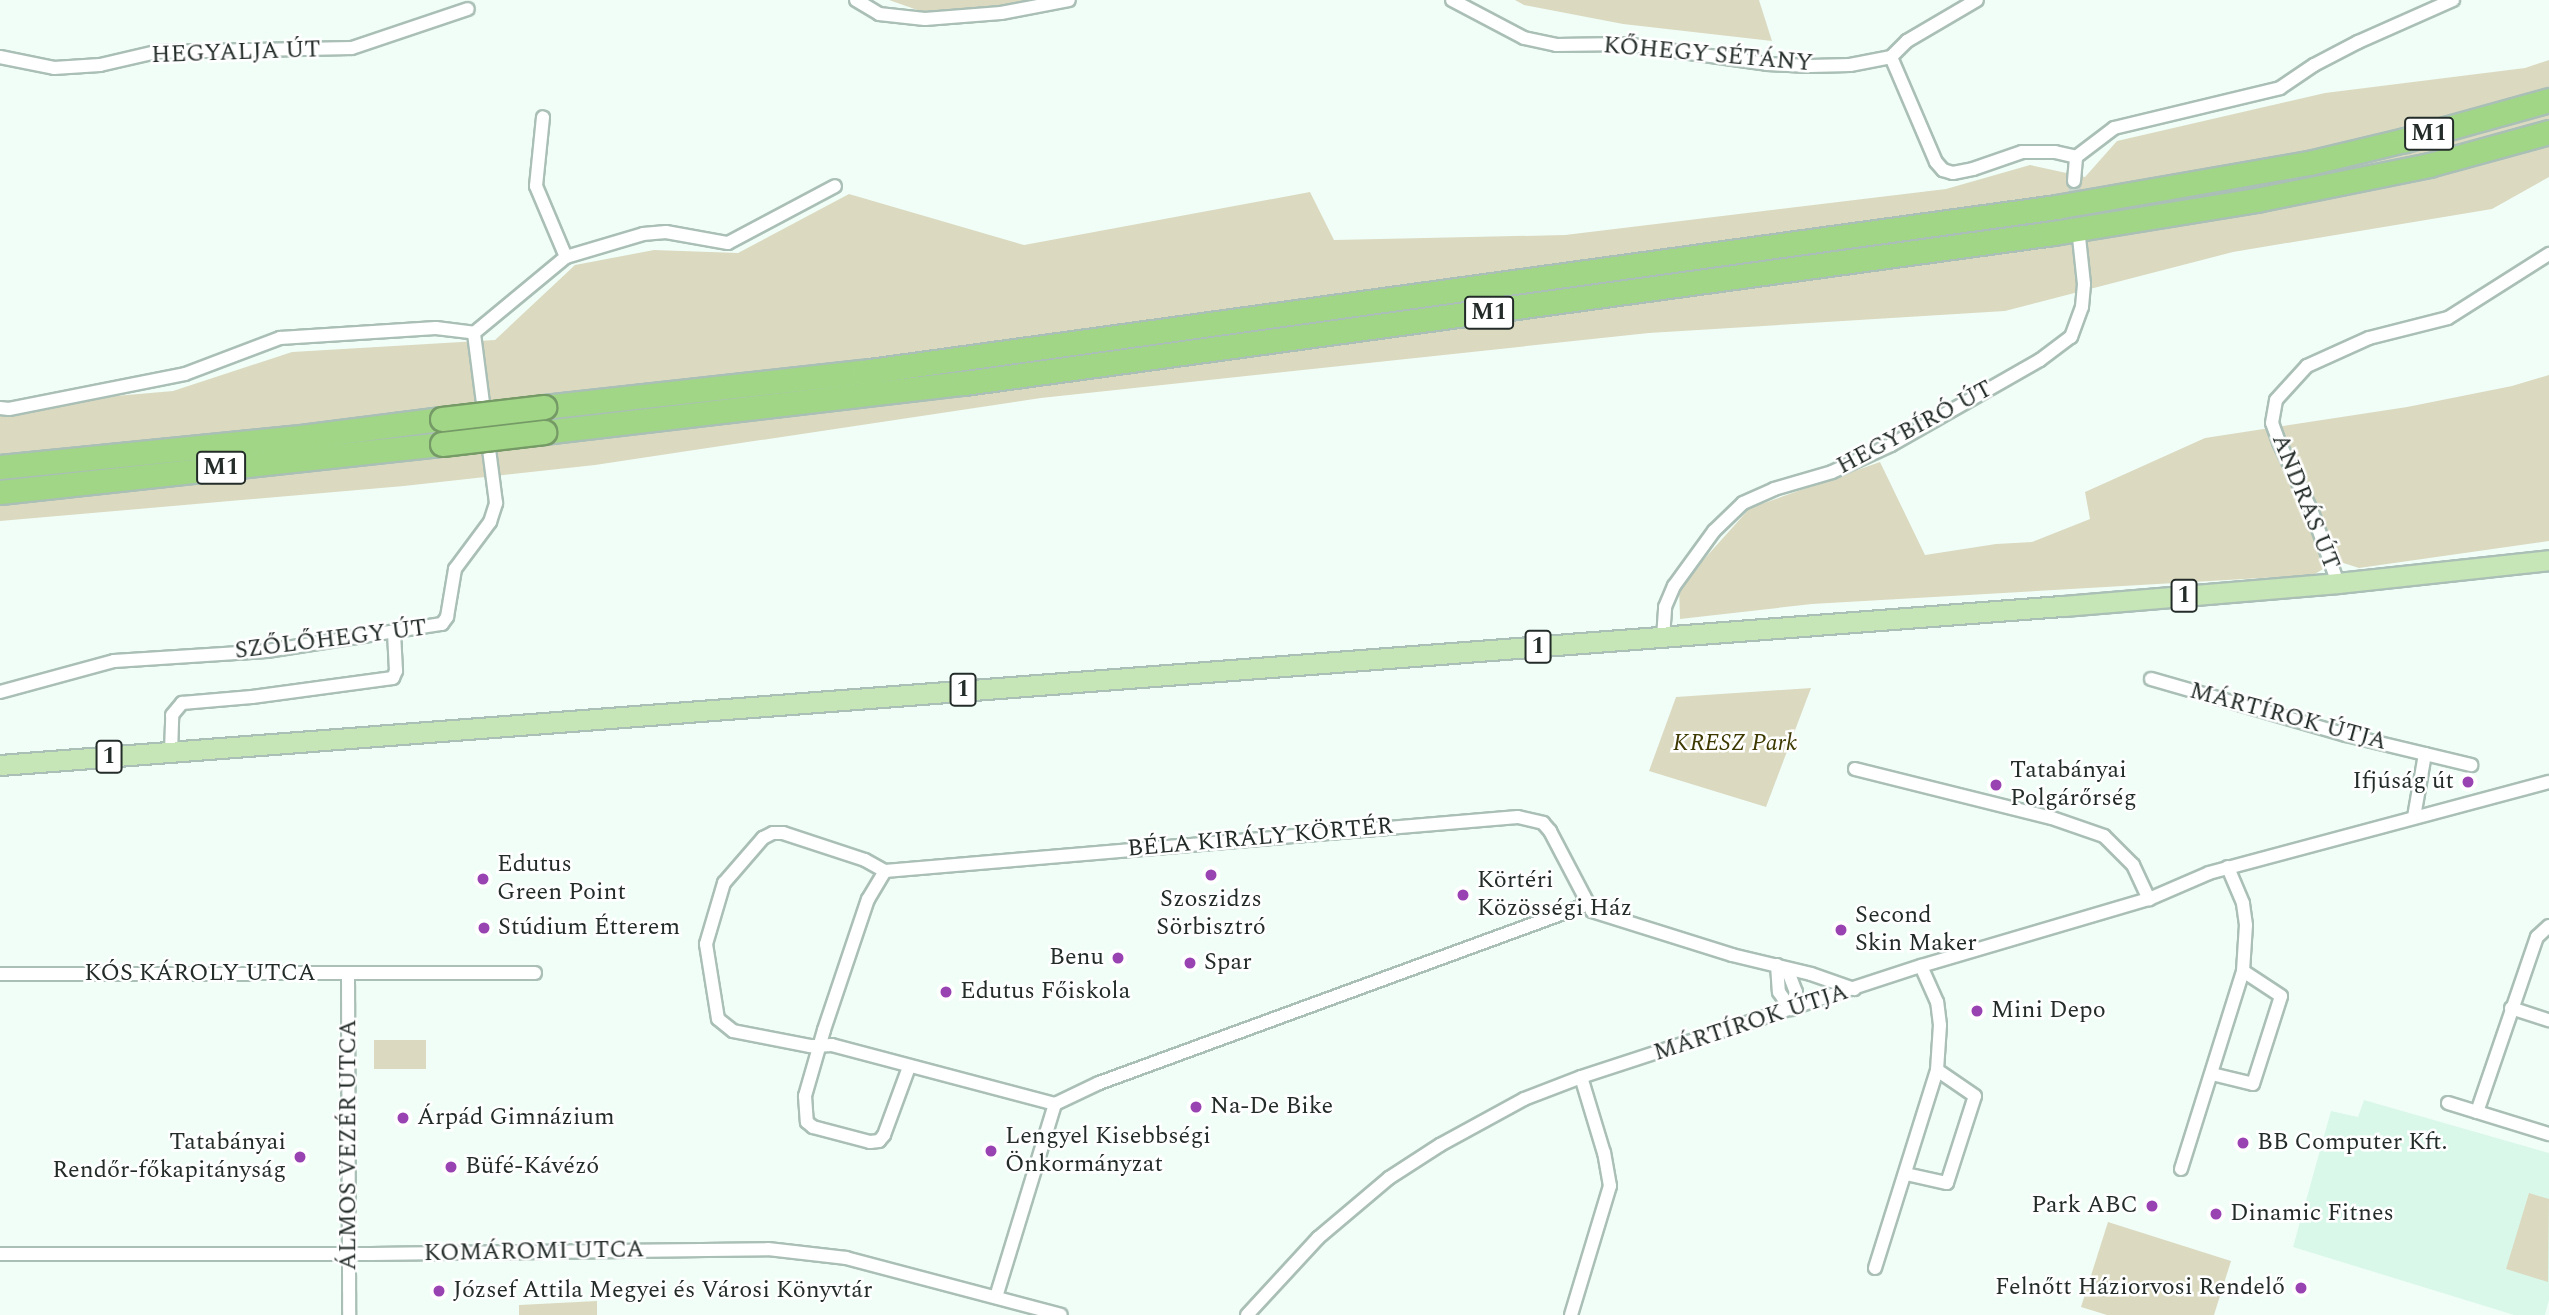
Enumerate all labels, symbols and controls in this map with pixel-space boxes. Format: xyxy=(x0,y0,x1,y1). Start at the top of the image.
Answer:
street label: KŐHEGY SÉTÁNY xyxy=(1602,31,1814,79)
street label: HEGYALJA ÚT xyxy=(151,36,321,70)
road number: M1 xyxy=(2403,114,2455,154)
road number: M1 xyxy=(1463,294,1515,332)
street label: HEGYBÍRÓ ÚT xyxy=(1832,375,1998,481)
street label: ANDRÁS ÚT xyxy=(2265,430,2345,574)
road number: M1 xyxy=(195,448,247,488)
road number: 1 xyxy=(2170,576,2198,616)
street label: SZŐLŐHEGY ÚT xyxy=(233,614,429,666)
road number: 1 xyxy=(1524,628,1552,666)
road number: 1 xyxy=(949,670,977,710)
street label: MÁRTÍROK ÚTJA xyxy=(2186,677,2390,757)
park label: KRESZ Park xyxy=(1673,730,1797,758)
road number: 1 xyxy=(95,737,123,776)
place label: Tatabányai Polgárőrség xyxy=(2010,757,2137,813)
place label: Ifjúság út xyxy=(2352,768,2454,796)
marker: Ifjúság út xyxy=(2460,774,2476,790)
marker: Tatabányai Polgárőrség xyxy=(1988,777,2004,793)
street label: BÉLA KIRÁLY KÖRTÉR xyxy=(1126,812,1394,864)
place label: Edutus Green Point xyxy=(497,851,626,907)
marker: Szoszidzs Sörbisztró xyxy=(1203,867,1219,883)
place label: Körtéri Közösségi Ház xyxy=(1477,867,1632,923)
marker: Edutus Green Point xyxy=(475,871,491,887)
place label: Szoszidzs Sörbisztró xyxy=(1156,886,1266,942)
marker: Körtéri Közösségi Ház xyxy=(1455,887,1471,903)
place label: Second Skin Maker xyxy=(1855,902,1977,958)
place label: Stúdium Étterem xyxy=(498,914,680,942)
marker: Stúdium Étterem xyxy=(476,920,492,936)
marker: Second Skin Maker xyxy=(1833,922,1849,938)
place label: Benu xyxy=(1049,944,1104,972)
place label: Spar xyxy=(1204,949,1252,977)
marker: Benu xyxy=(1110,950,1126,966)
marker: Spar xyxy=(1182,955,1198,971)
street label: KÓS KÁROLY UTCA xyxy=(84,960,316,988)
place label: Edutus Főiskola xyxy=(960,978,1130,1006)
street label: MÁRTÍROK ÚTJA xyxy=(1650,978,1852,1068)
marker: Edutus Főiskola xyxy=(938,984,954,1000)
place label: Mini Depo xyxy=(1991,997,2106,1025)
marker: Mini Depo xyxy=(1969,1003,1985,1019)
street label: ÁLMOS VEZÉR UTCA xyxy=(335,1019,363,1271)
place label: Na-De Bike xyxy=(1210,1093,1333,1121)
marker: Na-De Bike xyxy=(1188,1099,1204,1115)
place label: Árpád Gimnázium xyxy=(417,1104,615,1132)
marker: Árpád Gimnázium xyxy=(395,1110,411,1126)
place label: Lengyel Kisebbségi Önkormányzat xyxy=(1005,1123,1211,1179)
place label: Tatabányai Rendőr-főkapitányság xyxy=(52,1129,286,1185)
place label: BB Computer Kft. xyxy=(2257,1129,2448,1157)
marker: BB Computer Kft. xyxy=(2235,1135,2251,1151)
marker: Lengyel Kisebbségi Önkormányzat xyxy=(983,1143,999,1159)
marker: Tatabányai Rendőr-főkapitányság xyxy=(292,1149,308,1165)
place label: Büfé-Kávézó xyxy=(465,1153,599,1181)
marker: Büfé-Kávézó xyxy=(443,1159,459,1175)
place label: Park ABC xyxy=(2031,1192,2138,1220)
marker: Park ABC xyxy=(2144,1198,2160,1214)
place label: Dinamic Fitnes xyxy=(2230,1200,2394,1228)
marker: Dinamic Fitnes xyxy=(2208,1206,2224,1222)
street label: KOMÁROMI UTCA xyxy=(423,1236,645,1268)
place label: Felnőtt Háziorvosi Rendelő xyxy=(1995,1274,2285,1302)
place label: József Attila Megyei és Városi Könyvtár xyxy=(453,1277,872,1305)
marker: Felnőtt Háziorvosi Rendelő xyxy=(2291,1278,2311,1298)
marker: József Attila Megyei és Városi Könyvtár xyxy=(431,1283,447,1299)

